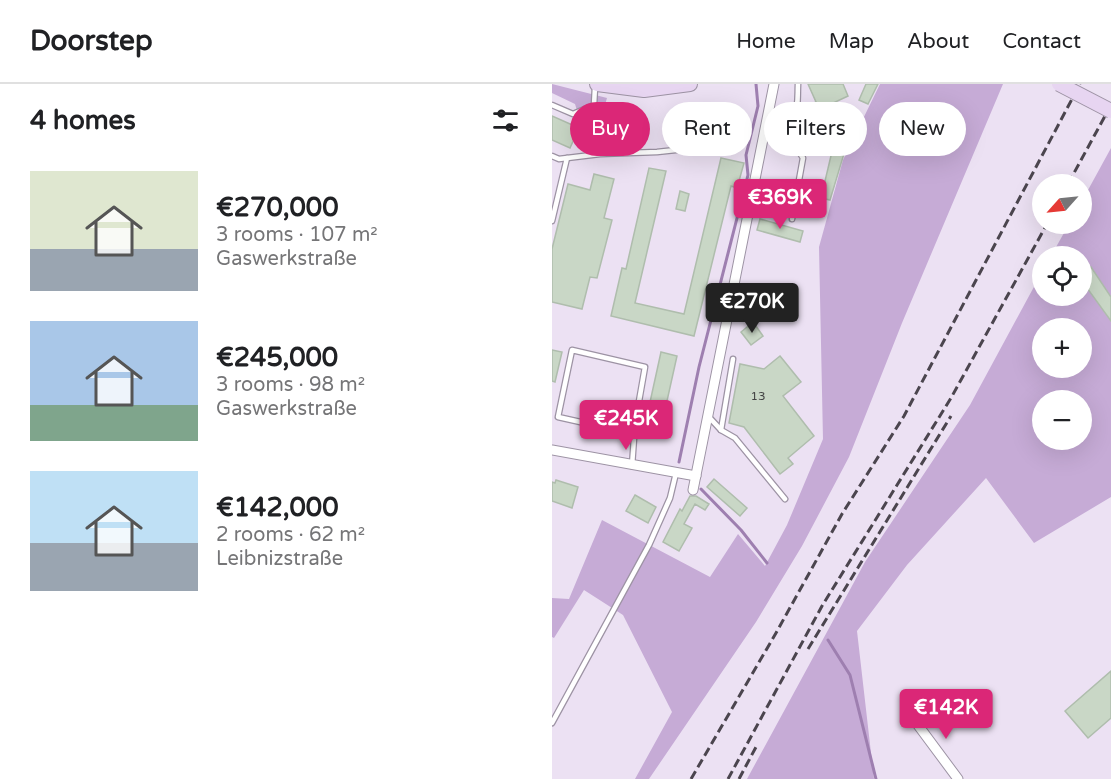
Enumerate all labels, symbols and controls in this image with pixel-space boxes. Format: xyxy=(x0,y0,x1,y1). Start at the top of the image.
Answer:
text: Doorstep xyxy=(30,24,153,58)
text: Home xyxy=(736,29,796,54)
text: Map xyxy=(829,29,874,54)
text: About xyxy=(907,29,969,54)
text: Contact xyxy=(1002,29,1081,54)
chip: Buy xyxy=(570,102,650,156)
chip: Rent xyxy=(662,102,752,156)
chip: Filters xyxy=(764,102,867,156)
chip: New xyxy=(879,102,966,156)
icon: filters xyxy=(489,104,522,137)
text: 4 homes xyxy=(30,105,136,136)
north arrow xyxy=(1032,174,1092,234)
map controls xyxy=(1032,174,1092,450)
pin: €369K xyxy=(738,179,822,230)
text: €369K xyxy=(748,186,812,210)
text: €270,000 xyxy=(216,192,338,223)
icon: home xyxy=(78,195,150,267)
text: 3 rooms · 107 m² xyxy=(216,223,378,247)
button: locate xyxy=(1032,246,1092,306)
text: Gaswerkstraße xyxy=(216,247,357,271)
pin: €270K xyxy=(710,283,794,334)
text: €270K xyxy=(720,290,784,314)
button: + xyxy=(1032,318,1092,378)
text: €245,000 xyxy=(216,342,338,373)
icon: home xyxy=(78,345,150,417)
text: 3 rooms · 98 m² xyxy=(216,373,365,397)
house number: 13 xyxy=(750,389,766,403)
button: − xyxy=(1032,390,1092,450)
text: Gaswerkstraße xyxy=(216,397,357,421)
pin: €245K xyxy=(584,400,668,451)
text: €245K xyxy=(594,407,658,431)
text: €142,000 xyxy=(216,492,338,523)
icon: home xyxy=(78,495,150,567)
text: 2 rooms · 62 m² xyxy=(216,523,365,547)
text: Leibnizstraße xyxy=(216,547,343,571)
pin: €142K xyxy=(904,689,988,740)
text: €142K xyxy=(914,696,978,720)

